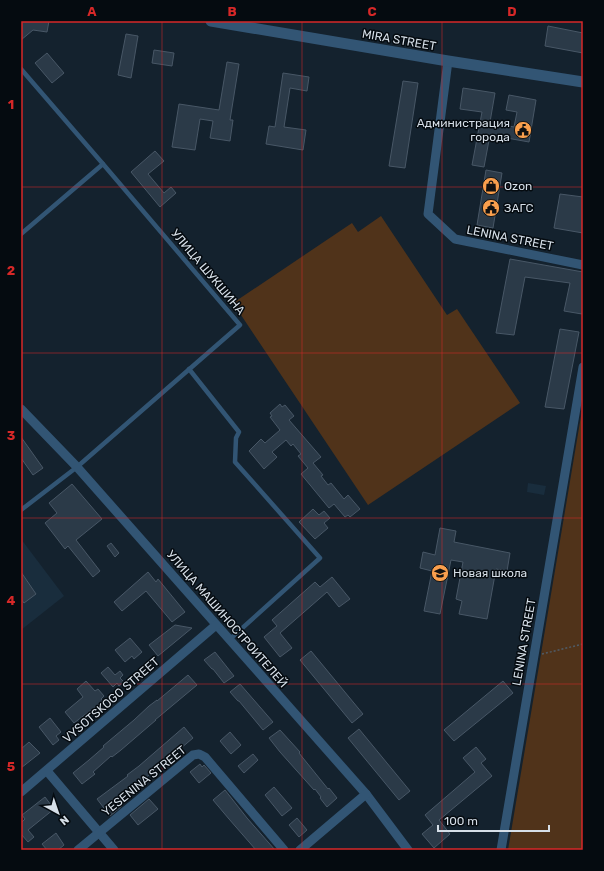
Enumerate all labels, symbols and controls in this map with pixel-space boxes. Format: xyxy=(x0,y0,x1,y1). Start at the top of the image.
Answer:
text: A xyxy=(87,4,97,19)
text: B xyxy=(227,4,237,19)
text: C xyxy=(367,4,377,19)
text: D xyxy=(507,4,517,19)
street label: MIRA STREET xyxy=(361,27,437,53)
text: 1 xyxy=(8,97,14,112)
place label: Администрация города xyxy=(417,116,510,144)
public building icon: Администрация города xyxy=(513,120,533,140)
shop icon: Ozon xyxy=(481,176,501,196)
place label: Ozon xyxy=(504,179,532,193)
public building icon: ЗАГС xyxy=(481,198,501,218)
place label: ЗАГС xyxy=(504,201,534,215)
street label: LENINA STREET xyxy=(465,223,555,253)
street label: УЛИЦА ШУКШИНА xyxy=(168,226,248,318)
text: 2 xyxy=(7,263,15,278)
text: 3 xyxy=(7,428,16,443)
street label: УЛИЦА МАШИНОСТРОИТЕЛЕЙ xyxy=(164,548,290,690)
school or university icon: Новая школа xyxy=(430,563,450,583)
place label: Новая школа xyxy=(453,566,527,580)
text: 4 xyxy=(7,593,16,608)
street label: LENINA STREET xyxy=(509,597,539,687)
street label: VYSOTSKOGO STREET xyxy=(60,654,162,746)
street label: YESENINA STREET xyxy=(99,743,189,819)
text: 5 xyxy=(7,759,15,774)
north arrow xyxy=(38,793,78,833)
scale bar xyxy=(438,807,549,833)
text: N xyxy=(57,813,71,828)
text: 100 m xyxy=(444,814,478,828)

